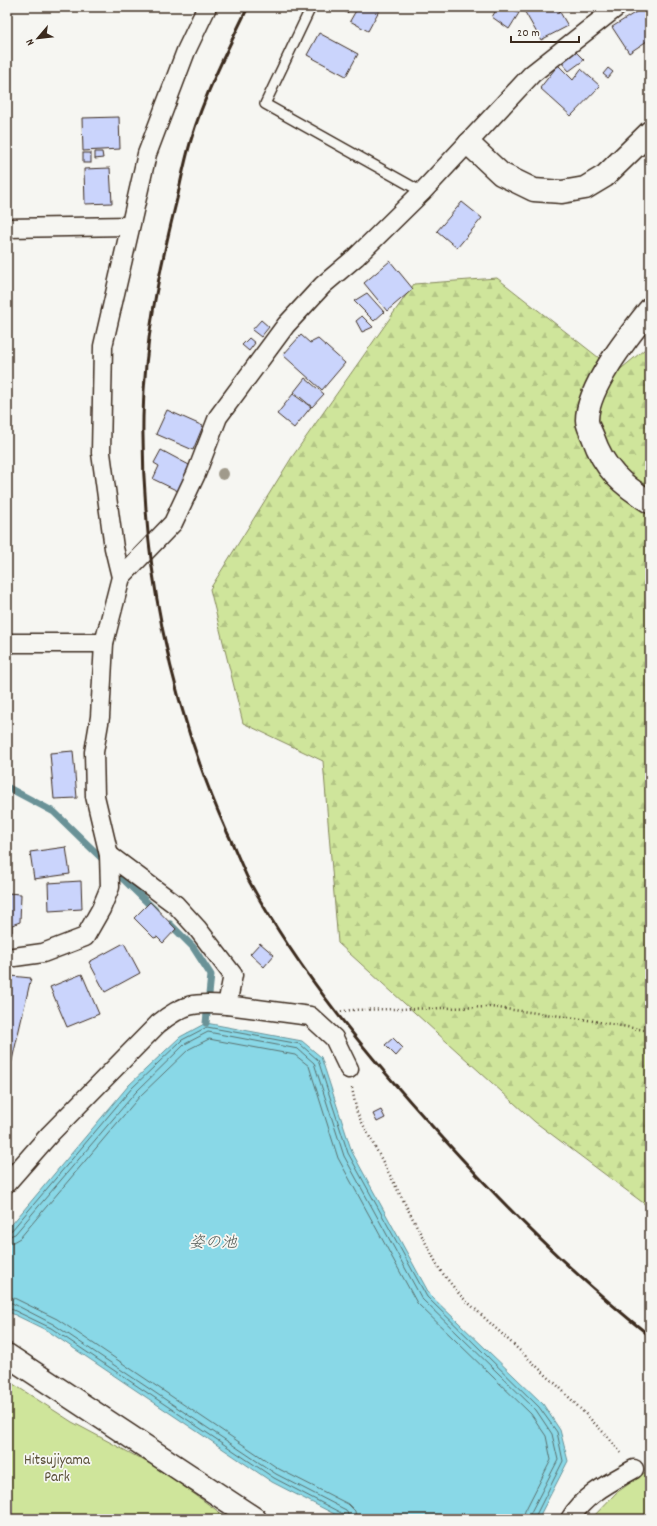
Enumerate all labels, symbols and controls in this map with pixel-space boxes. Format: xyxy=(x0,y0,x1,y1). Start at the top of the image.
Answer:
north arrow xyxy=(18,18,58,58)
scale bar xyxy=(511,18,579,44)
text: 20 m xyxy=(517,25,540,42)
text: N xyxy=(22,35,39,48)
water label: 姿の池 xyxy=(189,1232,238,1255)
park label: Hitsujiyama Park xyxy=(24,1450,91,1489)

